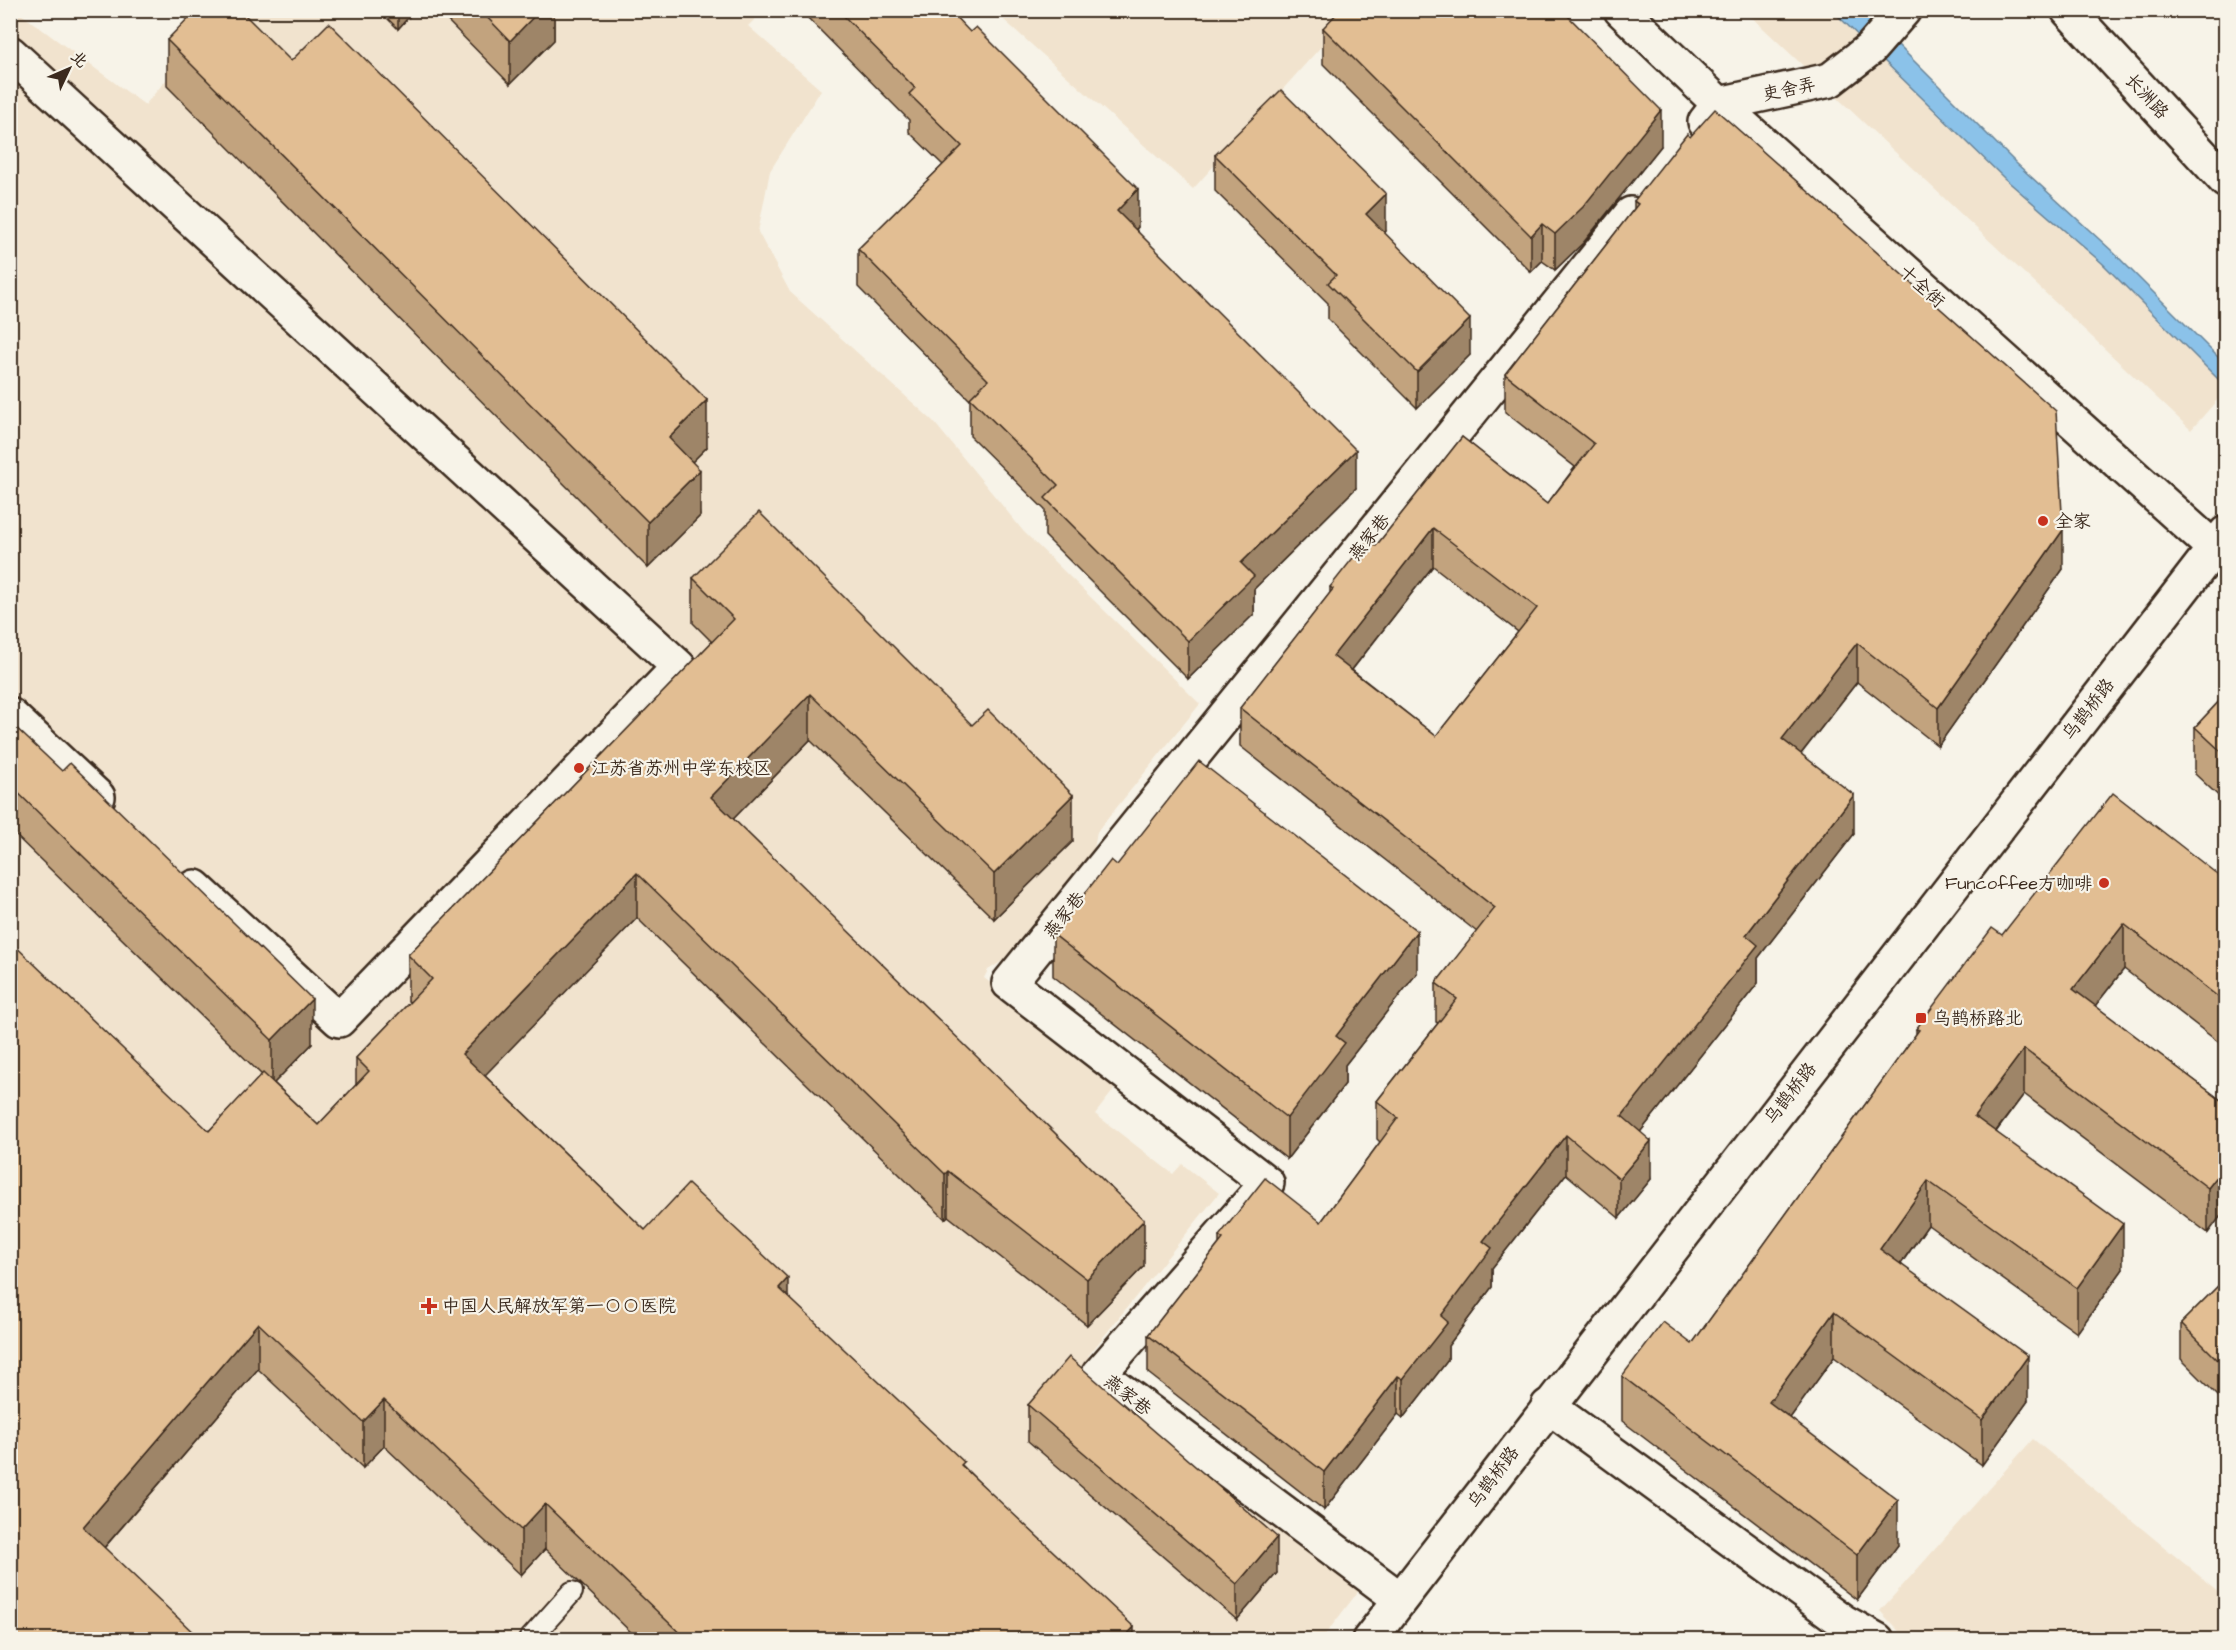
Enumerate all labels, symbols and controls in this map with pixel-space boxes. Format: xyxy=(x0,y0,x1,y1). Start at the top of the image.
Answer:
north arrow xyxy=(39,39,99,99)
text: 北 xyxy=(66,46,93,73)
street label: 长洲路 xyxy=(2119,68,2174,125)
street label: 吏舍弄 xyxy=(1760,72,1818,107)
street label: 十全街 xyxy=(1893,259,1950,314)
street label: 燕家巷 xyxy=(1343,508,1396,566)
place label: 全家 xyxy=(2055,509,2091,534)
marker: 全家 xyxy=(2036,514,2050,528)
street label: 乌鹊桥路 xyxy=(2056,673,2120,745)
place label: 江苏省苏州中学东校区 xyxy=(591,756,771,781)
marker: 江苏省苏州中学东校区 xyxy=(572,761,586,775)
place label: Funcoffee方咖啡 xyxy=(1945,871,2092,896)
marker: Funcoffee方咖啡 xyxy=(2097,876,2111,890)
street label: 燕家巷 xyxy=(1038,886,1091,944)
place label: 乌鹊桥路北 xyxy=(1933,1006,2023,1031)
marker: 乌鹊桥路北 xyxy=(1914,1011,1928,1025)
street label: 乌鹊桥路 xyxy=(1758,1057,1822,1129)
place label: 中国人民解放军第一〇〇医院 xyxy=(442,1294,676,1319)
marker: 中国人民解放军第一〇〇医院 xyxy=(420,1297,438,1315)
street label: 燕家巷 xyxy=(1099,1369,1157,1422)
street label: 乌鹊桥路 xyxy=(1462,1441,1525,1514)

